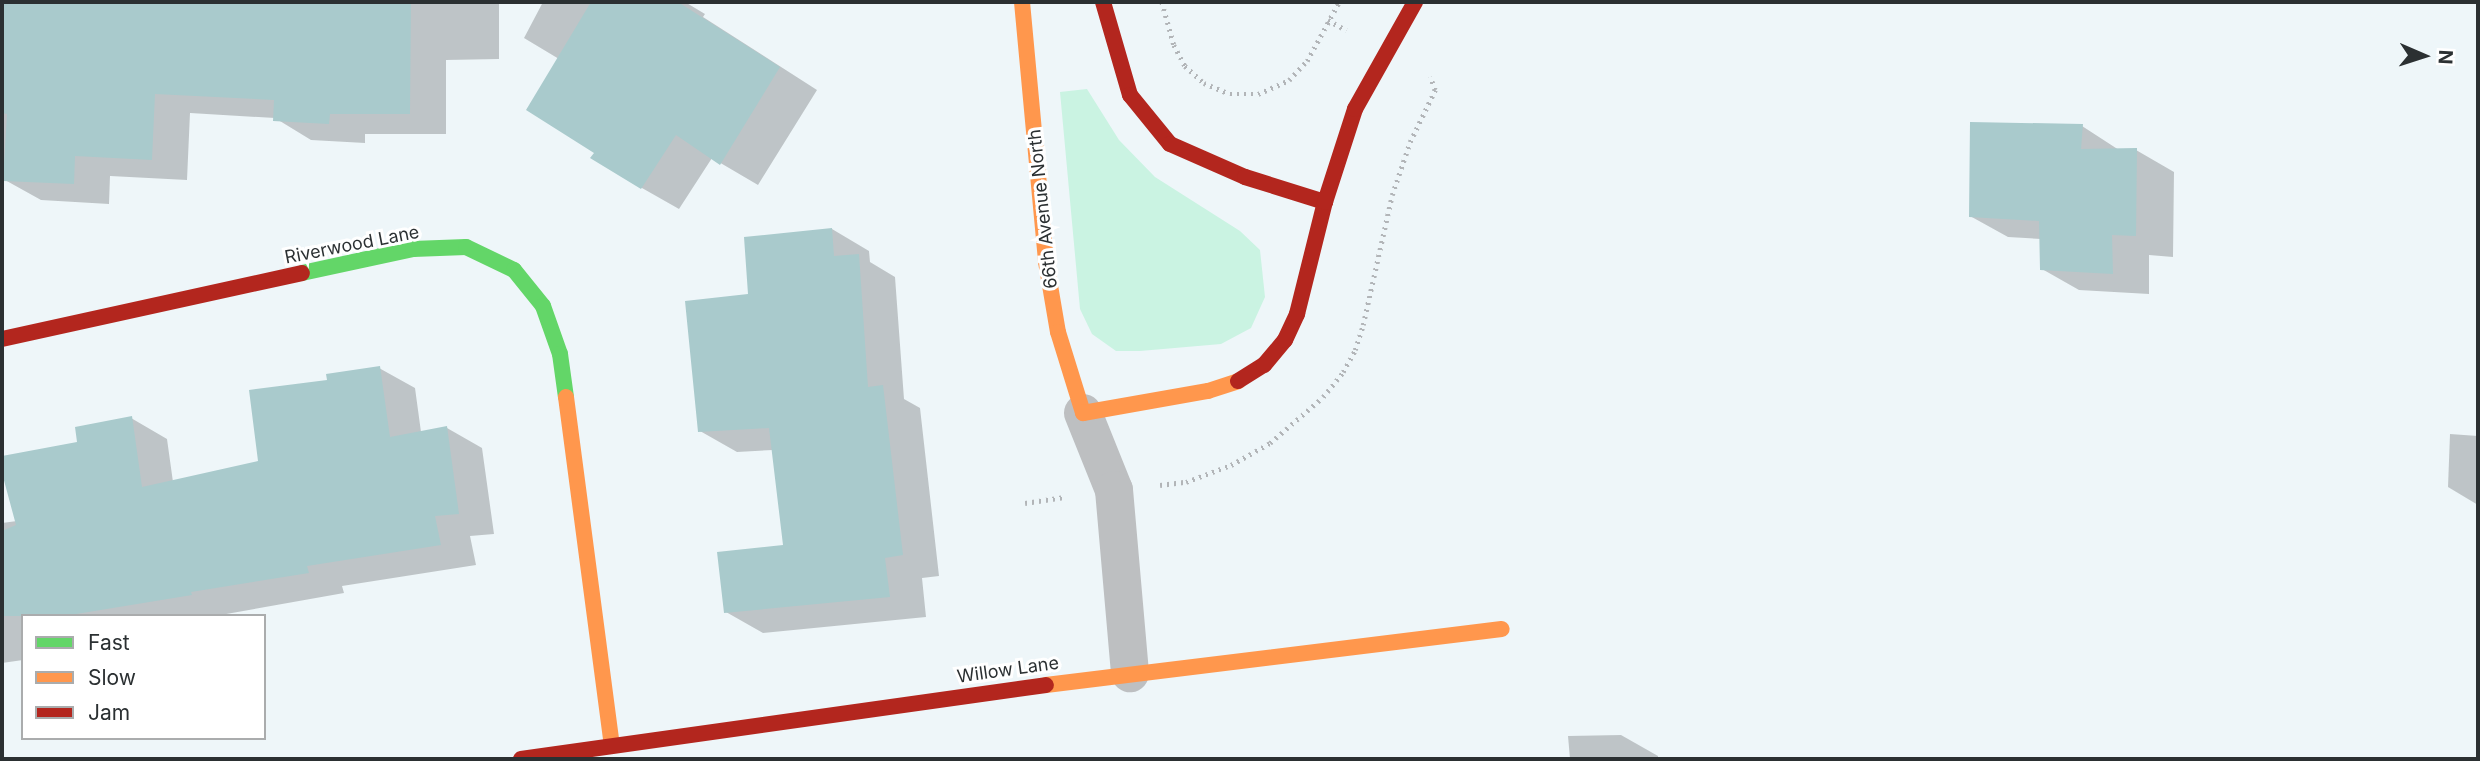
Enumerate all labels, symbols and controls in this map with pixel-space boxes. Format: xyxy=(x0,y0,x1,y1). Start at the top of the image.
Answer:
north arrow xyxy=(2389,21,2459,91)
text: N xyxy=(2434,49,2457,65)
street label: 66th Avenue North xyxy=(1024,128,1062,290)
street label: Riverwood Lane xyxy=(283,221,421,269)
legend xyxy=(21,614,266,740)
text: Fast xyxy=(88,630,130,655)
street label: Willow Lane xyxy=(956,652,1060,688)
text: Slow xyxy=(88,665,136,690)
text: Jam xyxy=(88,700,130,725)

